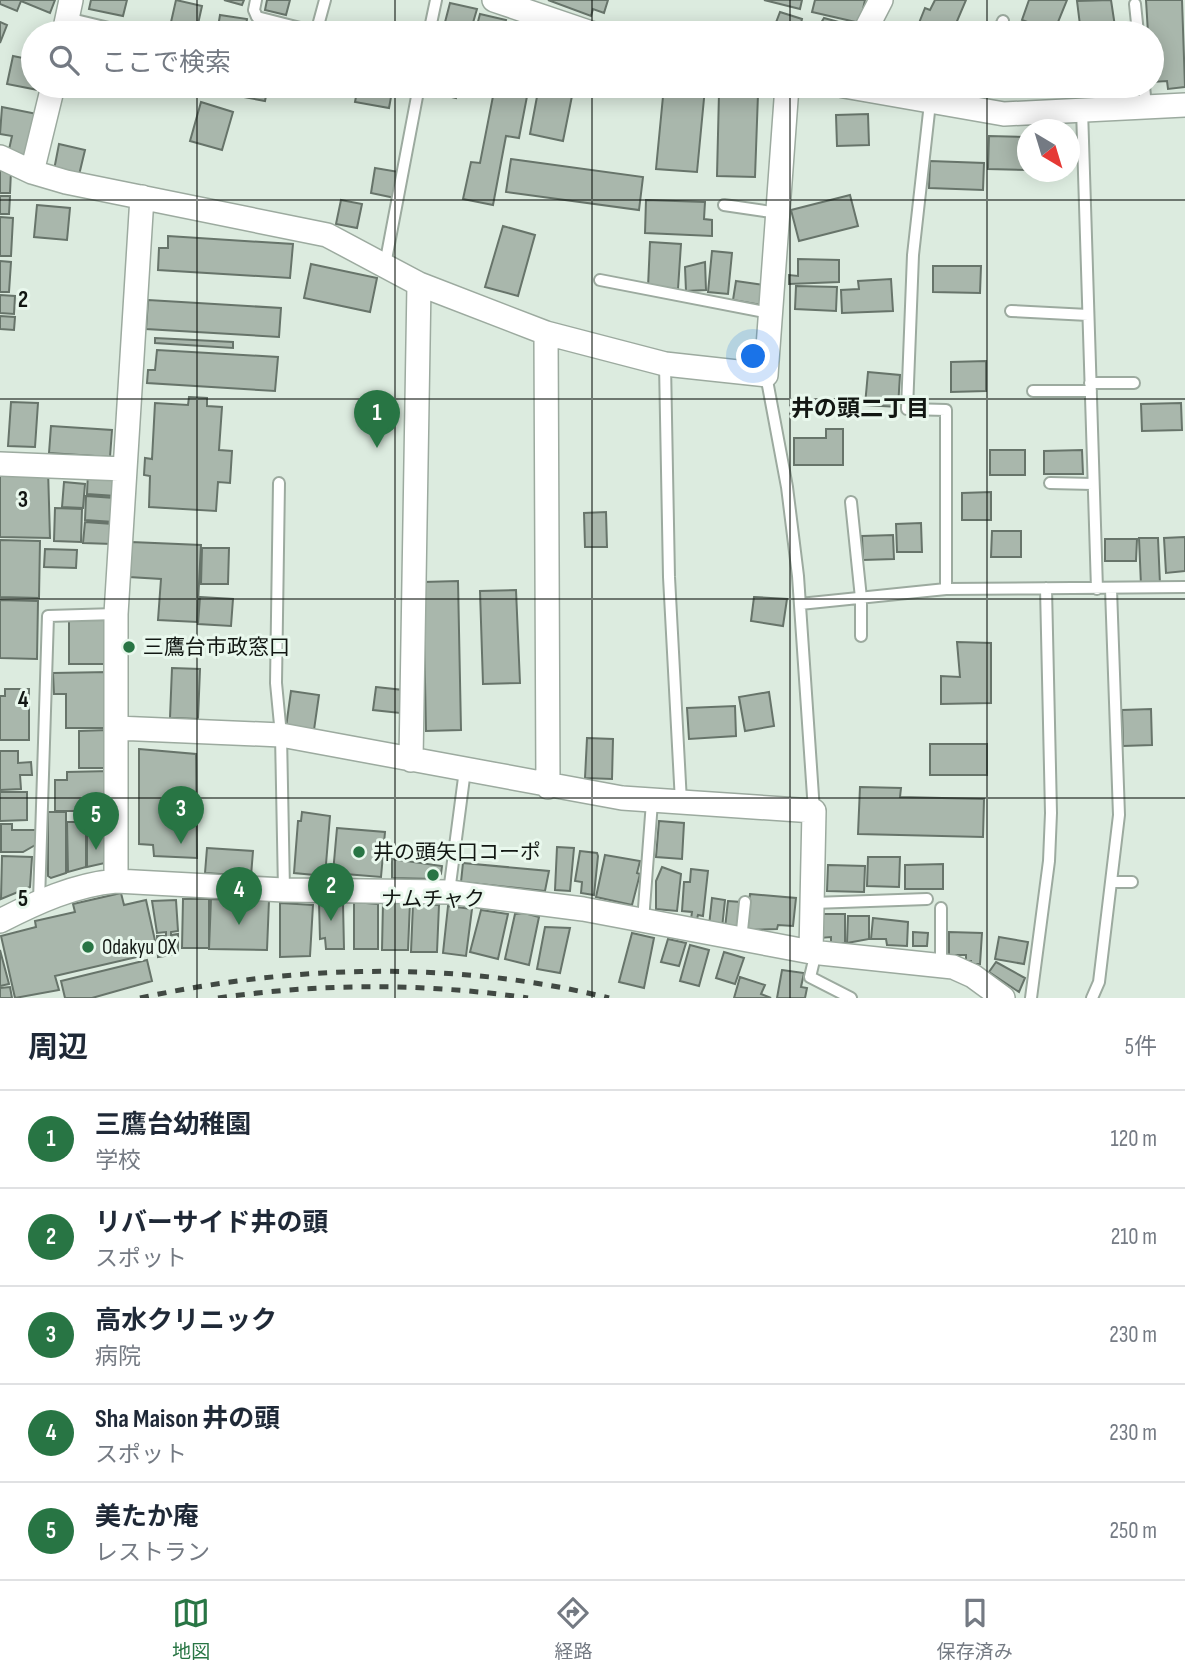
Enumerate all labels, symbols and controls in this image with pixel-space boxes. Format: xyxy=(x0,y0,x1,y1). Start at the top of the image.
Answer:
search box xyxy=(21,21,1164,98)
icon: search xyxy=(45,41,83,79)
text: ここで検索 xyxy=(101,48,231,79)
north arrow xyxy=(1017,119,1080,182)
text: 2 xyxy=(18,286,28,314)
your location xyxy=(736,339,770,373)
pin: 1 xyxy=(354,390,400,448)
district label: 井の頭二丁目 xyxy=(791,395,929,423)
text: 3 xyxy=(18,486,28,514)
place label: 三鷹台市政窓口 xyxy=(143,635,290,660)
marker: 三鷹台市政窓口 xyxy=(121,639,137,655)
text: 4 xyxy=(18,686,29,714)
pin: 3 xyxy=(158,786,204,844)
pin: 5 xyxy=(73,792,119,850)
place label: 井の頭矢口コーポ xyxy=(373,840,541,865)
marker: 井の頭矢口コーポ xyxy=(351,844,367,860)
pin: 2 xyxy=(308,863,354,921)
pin: 4 xyxy=(216,867,262,925)
marker: ナムチャク xyxy=(425,867,441,883)
text: 5 xyxy=(18,885,28,913)
place label: ナムチャク xyxy=(381,887,485,912)
place label: Odakyu OX xyxy=(102,935,177,960)
marker: Odakyu OX xyxy=(80,939,96,955)
text: 周辺 xyxy=(28,1030,88,1066)
text: 5件 xyxy=(1125,1033,1157,1061)
text: 三鷹台幼稚園 xyxy=(95,1110,251,1141)
text: 1 xyxy=(46,1125,56,1153)
text: 120 m xyxy=(1111,1125,1157,1153)
text: 学校 xyxy=(95,1147,141,1175)
text: リバーサイド井の頭 xyxy=(95,1208,328,1239)
text: 2 xyxy=(46,1223,56,1251)
text: 210 m xyxy=(1111,1223,1157,1251)
text: スポット xyxy=(95,1245,187,1273)
text: 高水クリニック xyxy=(95,1306,277,1337)
text: 3 xyxy=(46,1321,56,1349)
text: 230 m xyxy=(1109,1321,1157,1349)
text: 病院 xyxy=(95,1343,141,1371)
text: Sha Maison 井の頭 xyxy=(95,1404,280,1435)
text: 4 xyxy=(46,1419,56,1447)
text: 230 m xyxy=(1109,1419,1157,1447)
text: スポット xyxy=(95,1441,187,1469)
text: 美たか庵 xyxy=(95,1502,199,1533)
text: 5 xyxy=(46,1517,56,1545)
text: 250 m xyxy=(1110,1517,1157,1545)
text: レストラン xyxy=(95,1539,210,1567)
tab: 地図 xyxy=(172,1594,210,1664)
tab: 経路 xyxy=(554,1594,593,1664)
tab: 保存済み xyxy=(937,1594,1013,1664)

